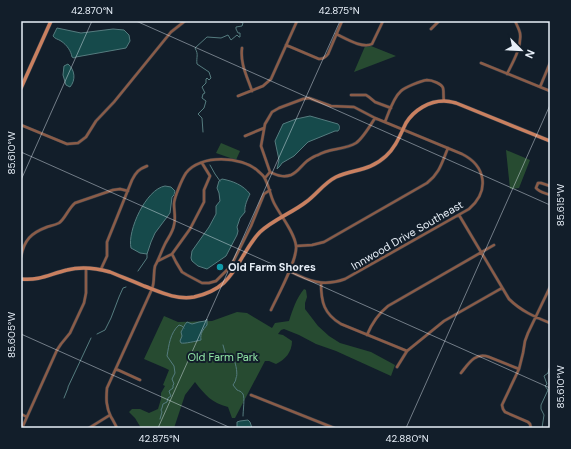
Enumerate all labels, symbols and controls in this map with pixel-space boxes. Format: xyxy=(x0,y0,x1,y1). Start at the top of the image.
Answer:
text: 42.870°N xyxy=(71,4,113,17)
text: 42.875°N xyxy=(318,4,360,17)
north arrow xyxy=(501,30,541,70)
text: N xyxy=(522,48,538,61)
text: 85.610°W xyxy=(5,131,18,175)
text: 85.615°W xyxy=(554,183,567,226)
street label: Innwood Drive Southeast xyxy=(349,197,465,273)
place label: Old Farm Shores xyxy=(228,260,316,274)
marker: Old Farm Shores xyxy=(215,262,225,272)
text: 85.605°W xyxy=(5,312,18,358)
park label: Old Farm Park xyxy=(188,350,259,364)
text: 85.610°W xyxy=(554,365,567,409)
text: 42.875°N xyxy=(138,432,180,445)
text: 42.880°N xyxy=(385,432,429,445)

